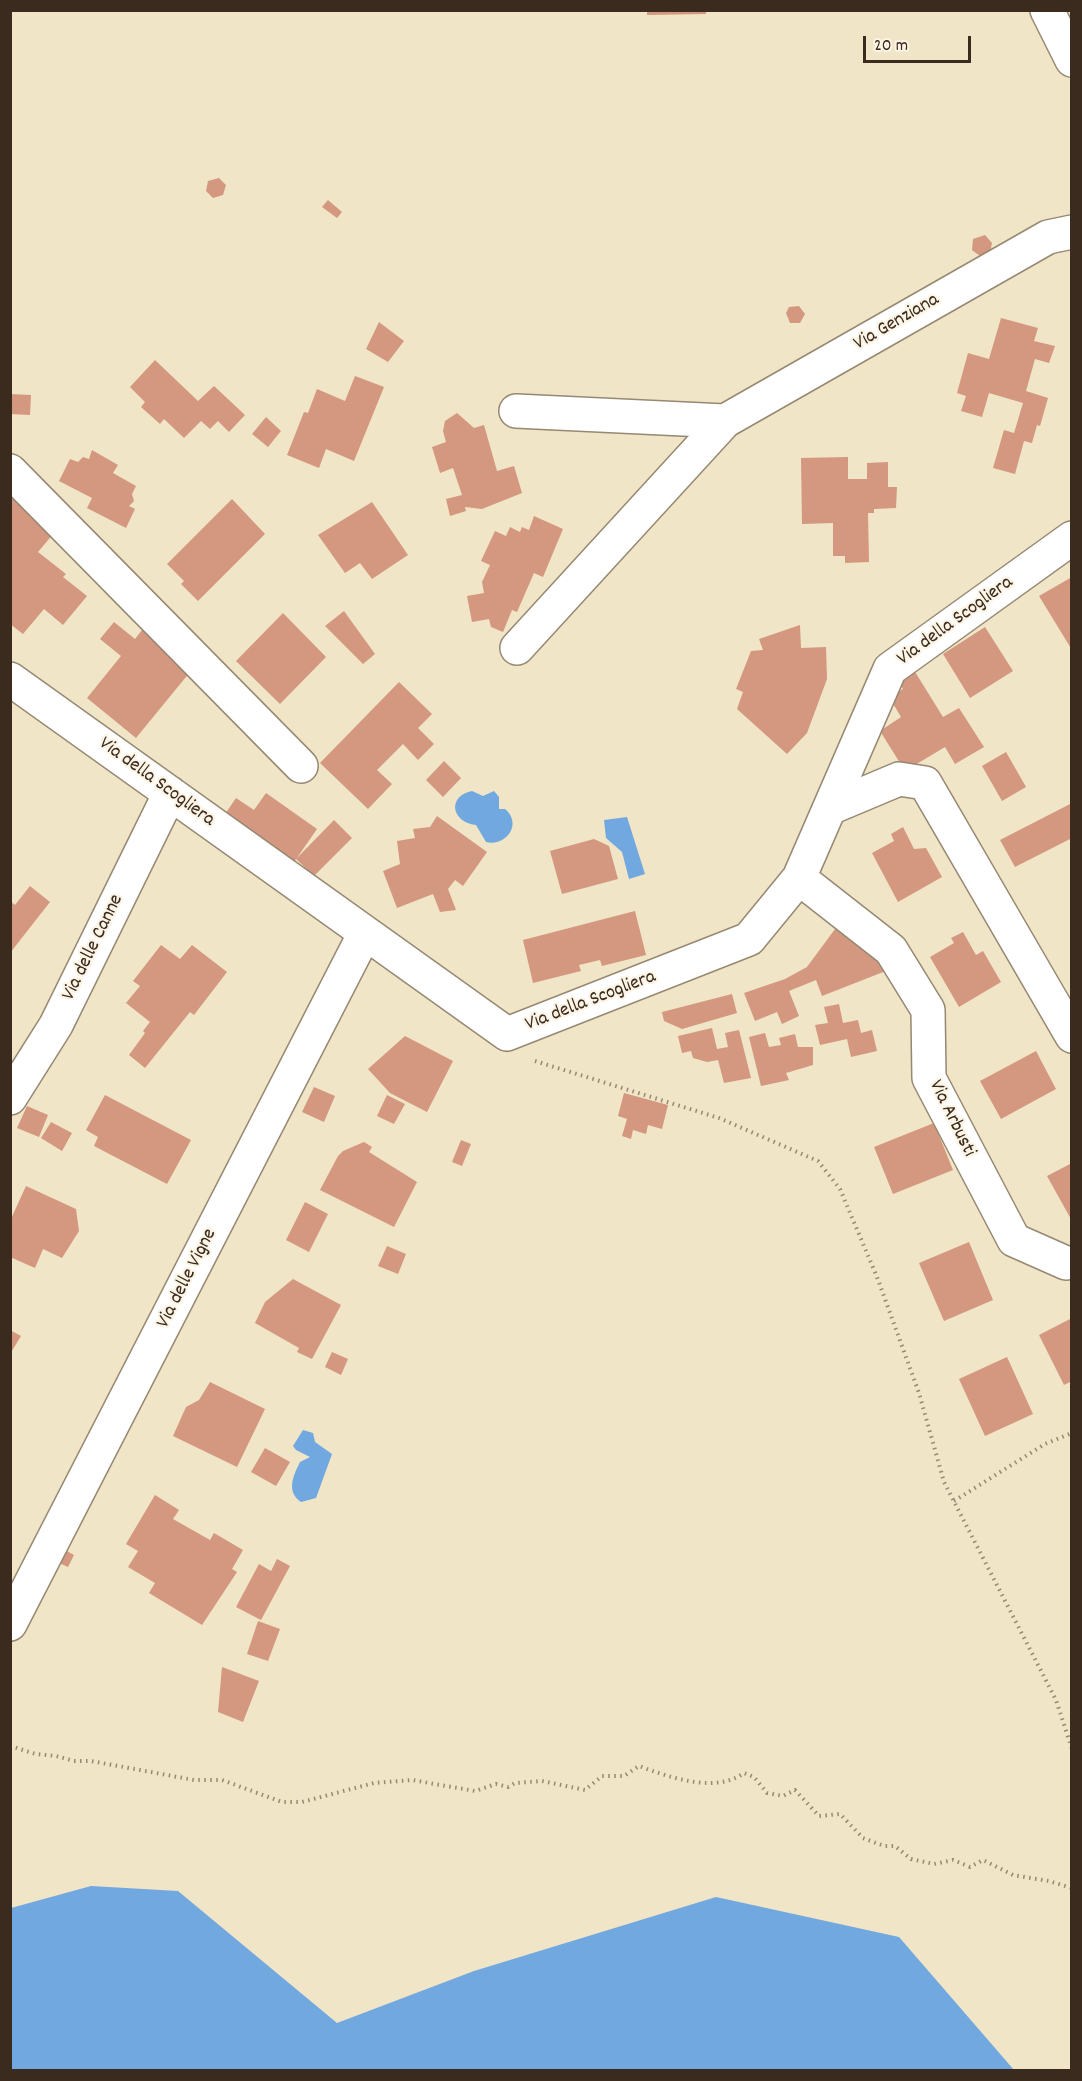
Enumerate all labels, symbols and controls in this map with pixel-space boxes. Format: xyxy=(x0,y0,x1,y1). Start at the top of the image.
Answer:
scale bar xyxy=(866,24,974,62)
text: 20 m xyxy=(874,34,908,59)
street label: Via Genziana xyxy=(850,289,944,357)
street label: Via della Scogliera xyxy=(893,572,1019,672)
street label: Via della Scogliera xyxy=(93,733,219,833)
street label: Via delle Canne xyxy=(58,891,130,1005)
street label: Via della Scogliera xyxy=(523,966,659,1038)
street label: Via Arbusti xyxy=(922,1077,980,1161)
street label: Via delle Vigne xyxy=(153,1225,223,1333)

